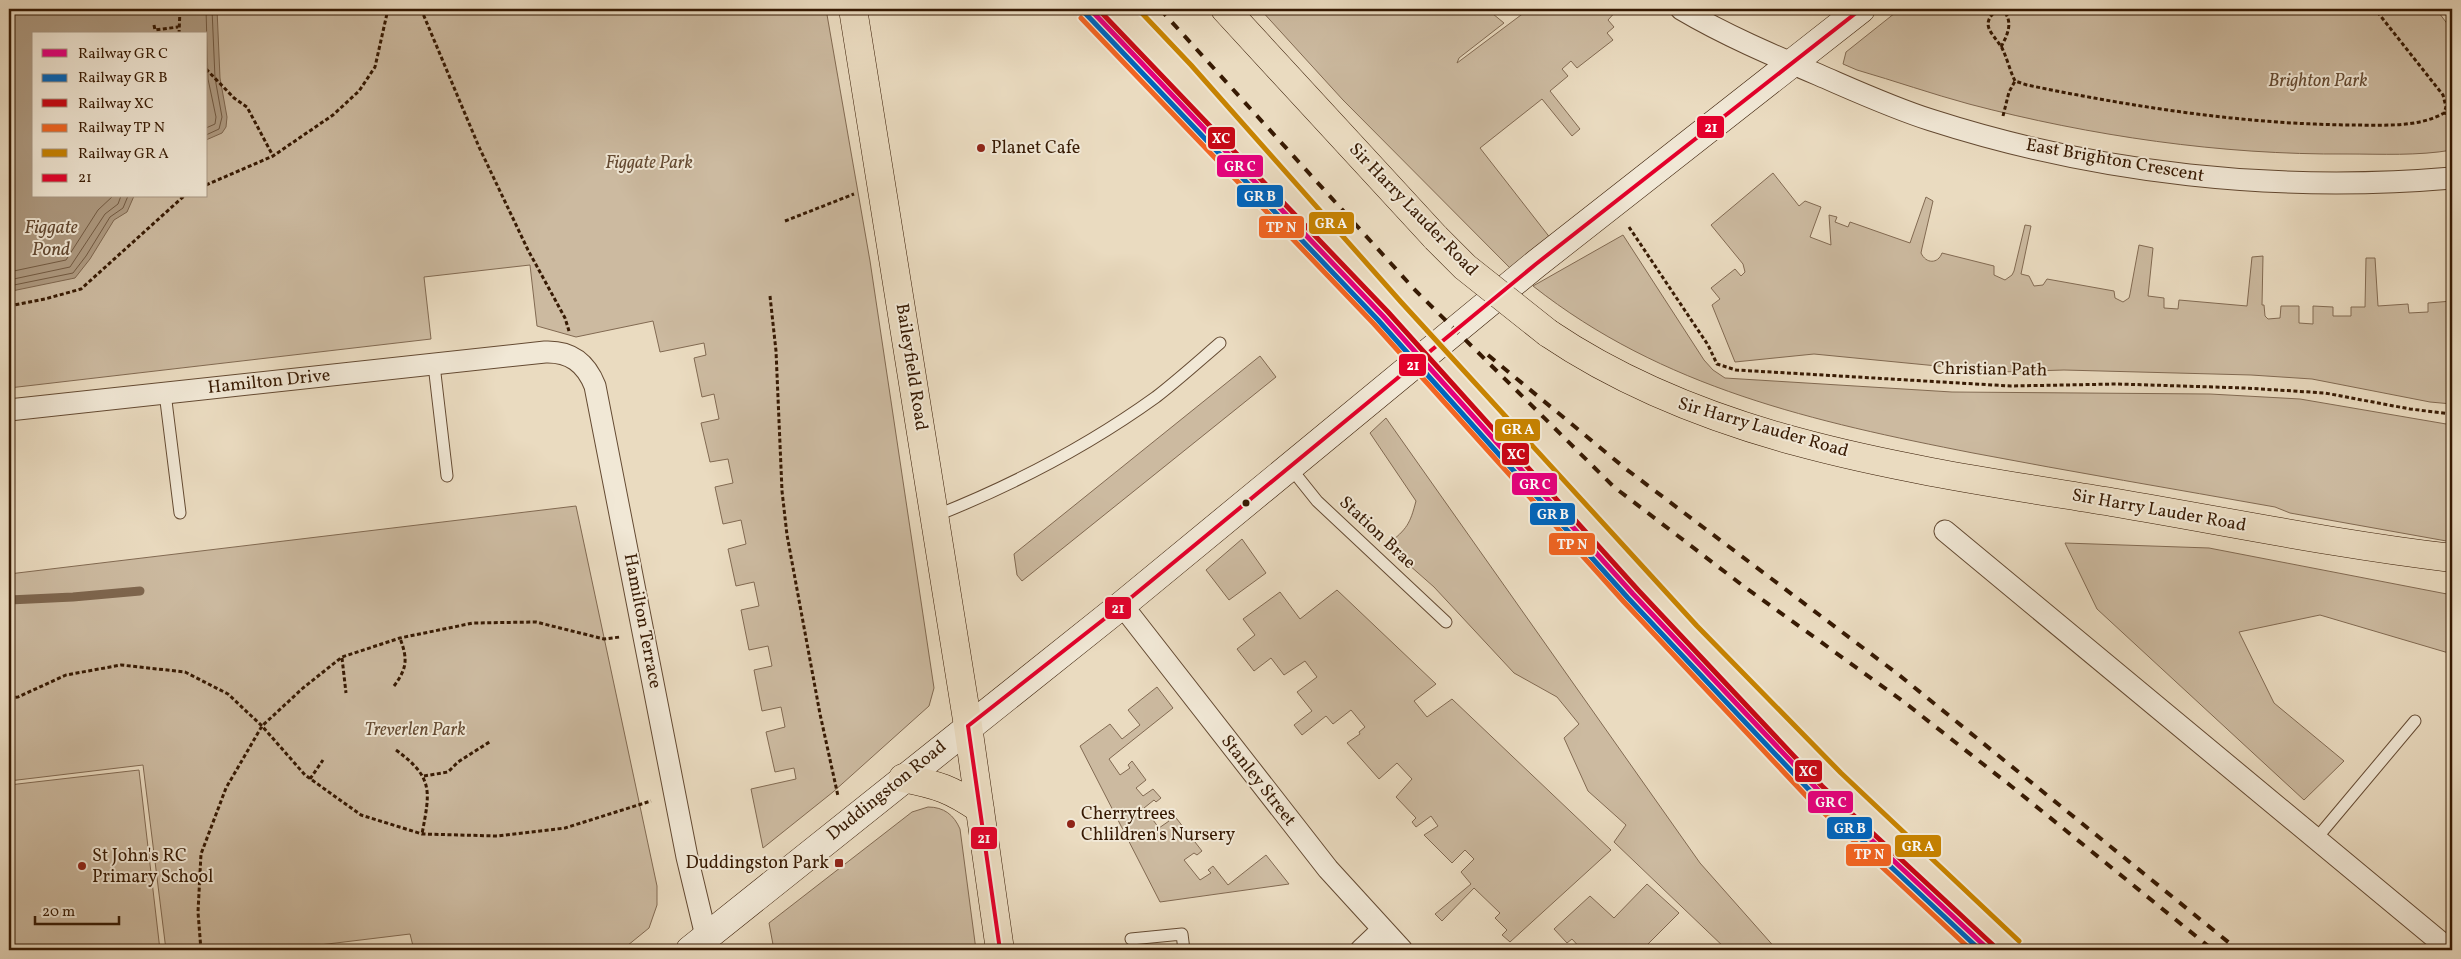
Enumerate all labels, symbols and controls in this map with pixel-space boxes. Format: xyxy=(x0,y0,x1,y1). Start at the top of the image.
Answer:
legend xyxy=(32,32,208,198)
text: Railway GR C xyxy=(78,44,168,65)
text: Railway GR B xyxy=(78,68,168,89)
park label: Brighton Park xyxy=(2268,69,2368,94)
text: Railway XC xyxy=(78,94,154,115)
line badge: 21 xyxy=(1696,115,1725,139)
text: Railway TP N xyxy=(78,118,165,139)
text: 21 xyxy=(1705,119,1717,138)
line badge: XC xyxy=(1207,126,1236,150)
text: XC xyxy=(1212,130,1230,149)
street label: East Brighton Crescent xyxy=(2024,133,2206,189)
place label: Planet Cafe xyxy=(991,136,1080,161)
street label: Sir Harry Lauder Road xyxy=(1343,138,1483,282)
marker: Planet Cafe xyxy=(975,142,987,154)
text: Railway GR A xyxy=(78,144,169,165)
park label: Figgate Park xyxy=(605,151,693,176)
line badge: GR C xyxy=(1216,154,1264,178)
text: GR C xyxy=(1224,158,1256,177)
text: 21 xyxy=(78,168,92,189)
line badge: GR B xyxy=(1236,184,1284,208)
text: GR B xyxy=(1244,188,1276,207)
line badge: GR A xyxy=(1308,211,1355,235)
water label: Figgate Pond xyxy=(24,215,78,263)
line badge: TP N xyxy=(1258,215,1305,239)
text: GR A xyxy=(1315,215,1347,234)
text: TP N xyxy=(1266,219,1296,238)
street label: Baileyfield Road xyxy=(889,302,933,432)
line badge: 21 xyxy=(1398,353,1427,377)
text: 21 xyxy=(1407,357,1419,376)
street label: Christian Path xyxy=(1933,357,2048,384)
street label: Hamilton Drive xyxy=(206,363,332,401)
street label: Sir Harry Lauder Road xyxy=(1675,392,1851,464)
line badge: GR A xyxy=(1494,418,1541,442)
text: GR A xyxy=(1502,421,1534,440)
line badge: XC xyxy=(1501,442,1530,466)
text: XC xyxy=(1507,446,1525,465)
line badge: GR C xyxy=(1511,472,1558,496)
text: GR C xyxy=(1519,476,1551,495)
street label: Sir Harry Lauder Road xyxy=(2070,483,2248,539)
street label: Station Brae xyxy=(1333,491,1421,575)
unlabelled marker xyxy=(1241,498,1251,508)
line badge: GR B xyxy=(1529,502,1576,526)
text: GR B xyxy=(1537,506,1569,525)
line badge: TP N xyxy=(1548,532,1596,556)
text: TP N xyxy=(1557,536,1587,555)
street label: Hamilton Terrace xyxy=(617,551,667,691)
line badge: 21 xyxy=(1104,596,1132,620)
text: 21 xyxy=(1112,600,1124,619)
park label: Treverlen Park xyxy=(365,718,466,743)
street label: Stanley Street xyxy=(1214,730,1302,832)
street label: Duddingston Road xyxy=(822,735,952,847)
line badge: XC xyxy=(1794,759,1823,783)
text: XC xyxy=(1799,763,1817,782)
line badge: GR C xyxy=(1807,790,1854,814)
text: GR C xyxy=(1815,794,1847,813)
place label: Cherrytrees Chlildren's Nursery xyxy=(1081,802,1235,848)
line badge: GR B xyxy=(1826,816,1873,840)
marker: Cherrytrees Chlildren's Nursery xyxy=(1065,818,1077,830)
text: GR B xyxy=(1834,820,1866,839)
line badge: 21 xyxy=(970,826,998,850)
text: 21 xyxy=(978,830,990,849)
line badge: GR A xyxy=(1894,834,1942,858)
text: GR A xyxy=(1902,838,1934,857)
line badge: TP N xyxy=(1845,843,1892,867)
place label: St John's RC Primary School xyxy=(92,844,213,890)
text: TP N xyxy=(1854,846,1884,865)
place label: Duddingston Park xyxy=(686,851,829,876)
marker: Duddingston Park xyxy=(833,857,845,869)
marker: St John's RC Primary School xyxy=(76,860,88,872)
scale bar xyxy=(35,894,119,926)
text: 20 m xyxy=(42,902,75,923)

